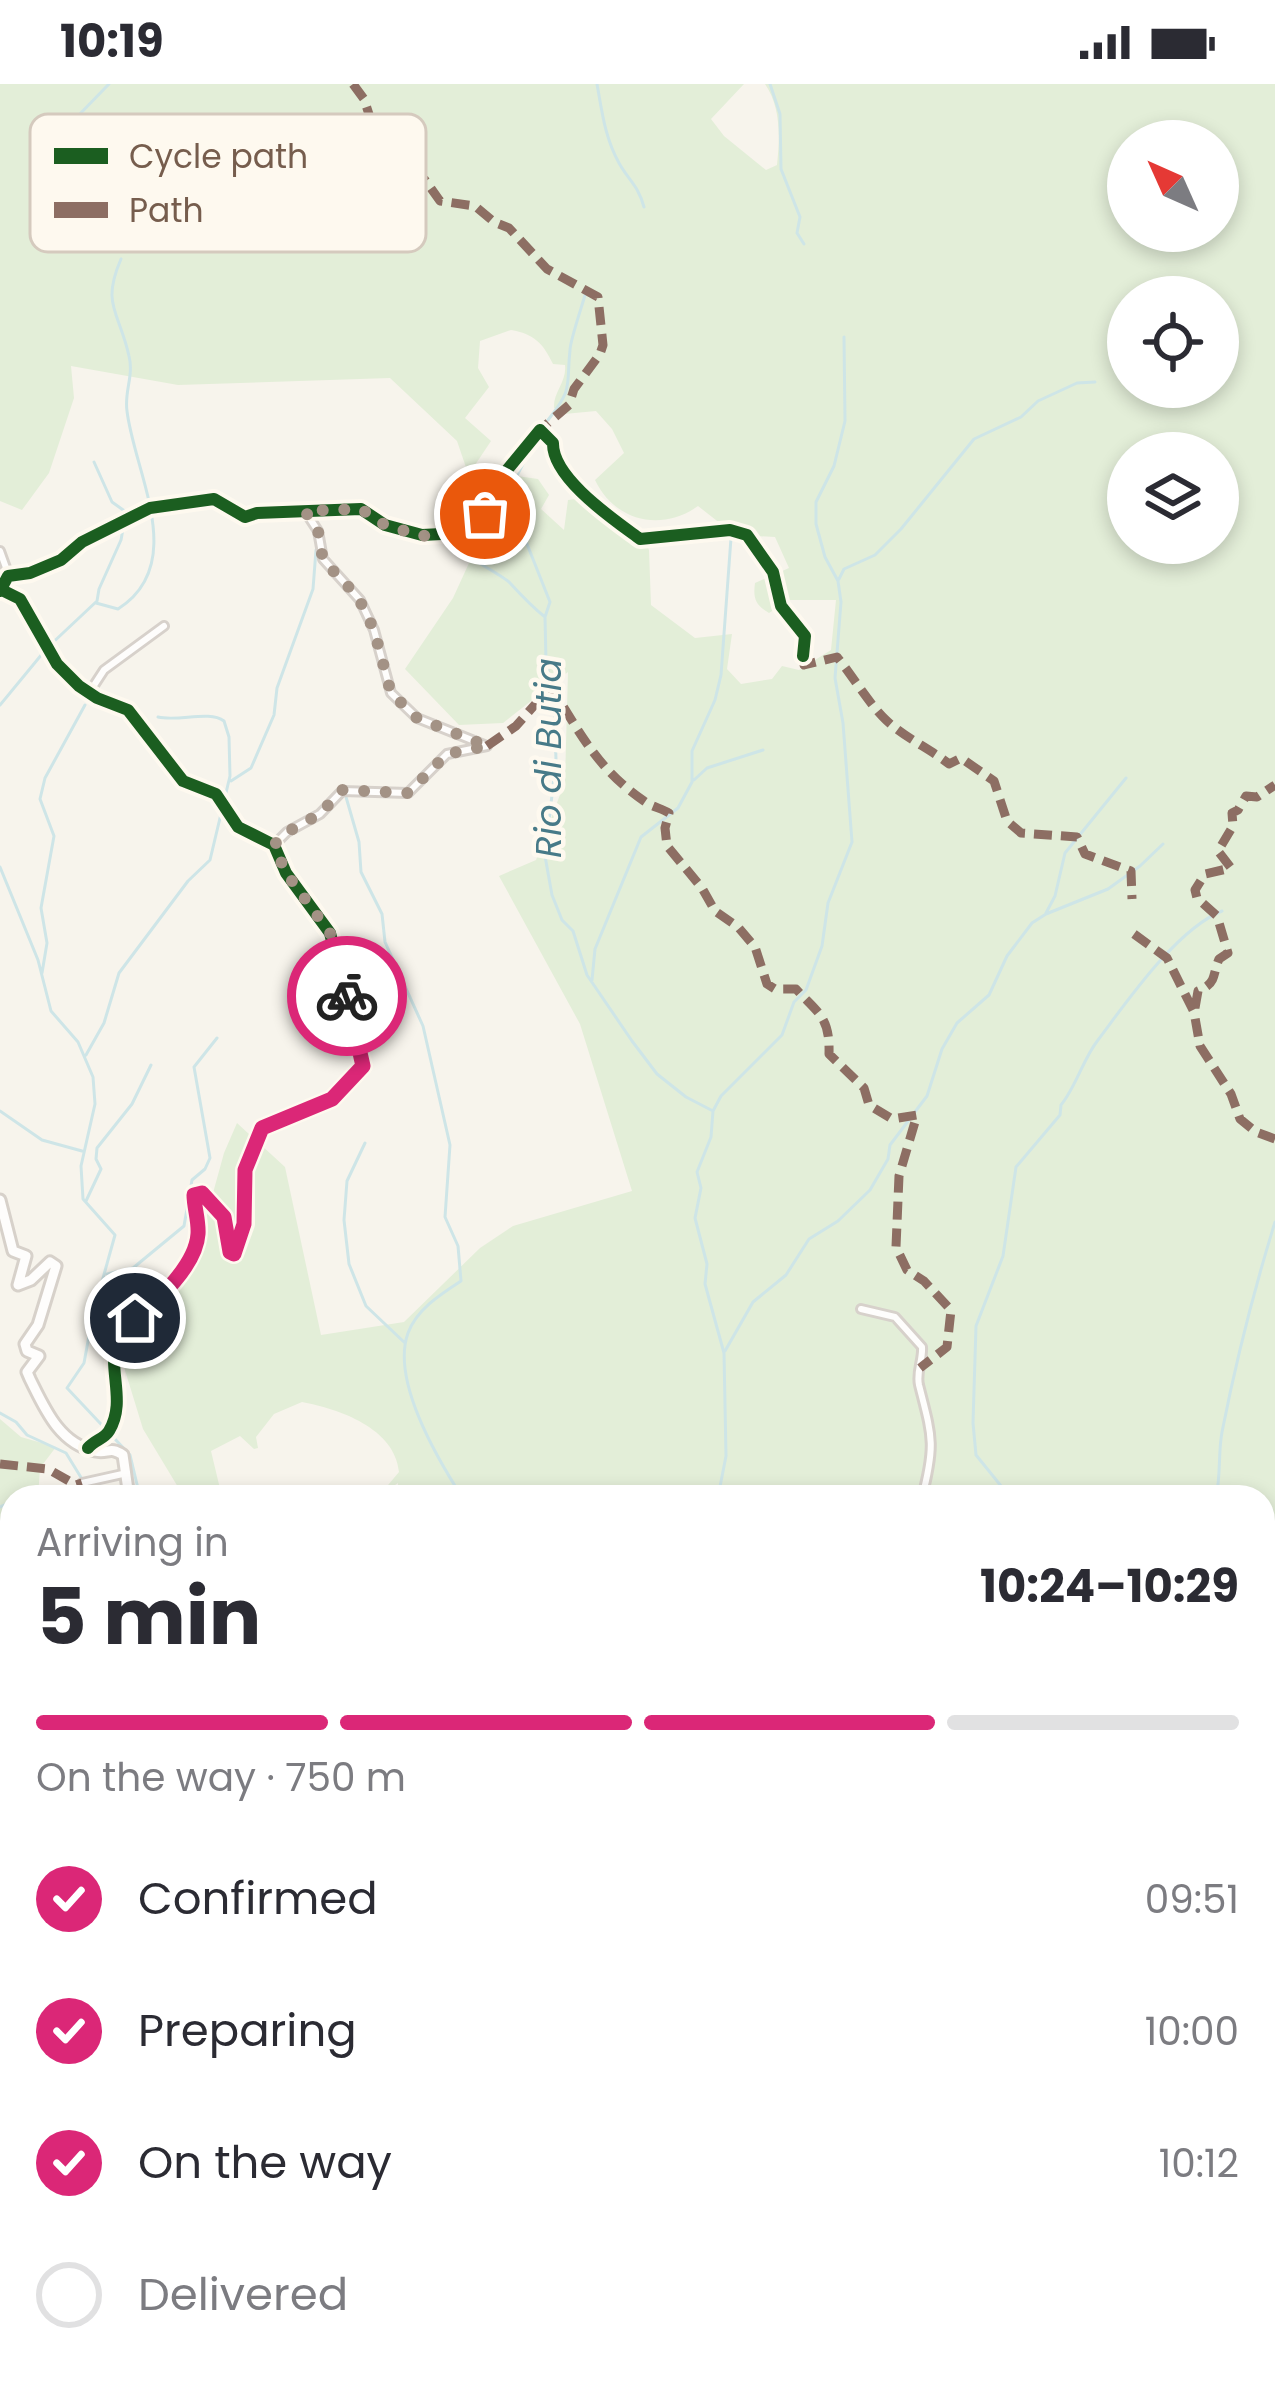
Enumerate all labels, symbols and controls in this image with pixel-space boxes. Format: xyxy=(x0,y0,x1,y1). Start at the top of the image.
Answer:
text: 10:19 xyxy=(60,10,164,73)
legend xyxy=(30,114,426,252)
north arrow xyxy=(1107,120,1239,252)
map controls xyxy=(1107,120,1239,564)
text: Cycle path xyxy=(129,133,308,180)
text: Path xyxy=(129,187,204,234)
button: locate xyxy=(1107,276,1239,408)
button: layers xyxy=(1107,432,1239,564)
pin xyxy=(434,463,536,565)
icon: bag xyxy=(452,481,518,547)
water label: Rio di Butia xyxy=(523,658,574,858)
courier xyxy=(287,936,407,1056)
icon: bike xyxy=(314,963,380,1029)
pin xyxy=(84,1267,186,1369)
icon: home xyxy=(102,1285,168,1351)
text: Arriving in xyxy=(36,1515,229,1570)
text: 10:24–10:29 xyxy=(980,1555,1239,1618)
text: 5 min xyxy=(36,1562,261,1671)
text: On the way · 750 m xyxy=(36,1750,406,1805)
icon: check xyxy=(36,1866,102,1932)
text: Confirmed xyxy=(138,1867,378,1930)
text: 09:51 xyxy=(1145,1872,1239,1927)
icon: check xyxy=(36,1998,102,2064)
text: Preparing xyxy=(138,1999,357,2062)
text: 10:00 xyxy=(1145,2004,1239,2059)
icon: check xyxy=(36,2130,102,2196)
text: On the way xyxy=(138,2131,392,2194)
text: 10:12 xyxy=(1159,2136,1239,2191)
text: Delivered xyxy=(138,2263,348,2326)

